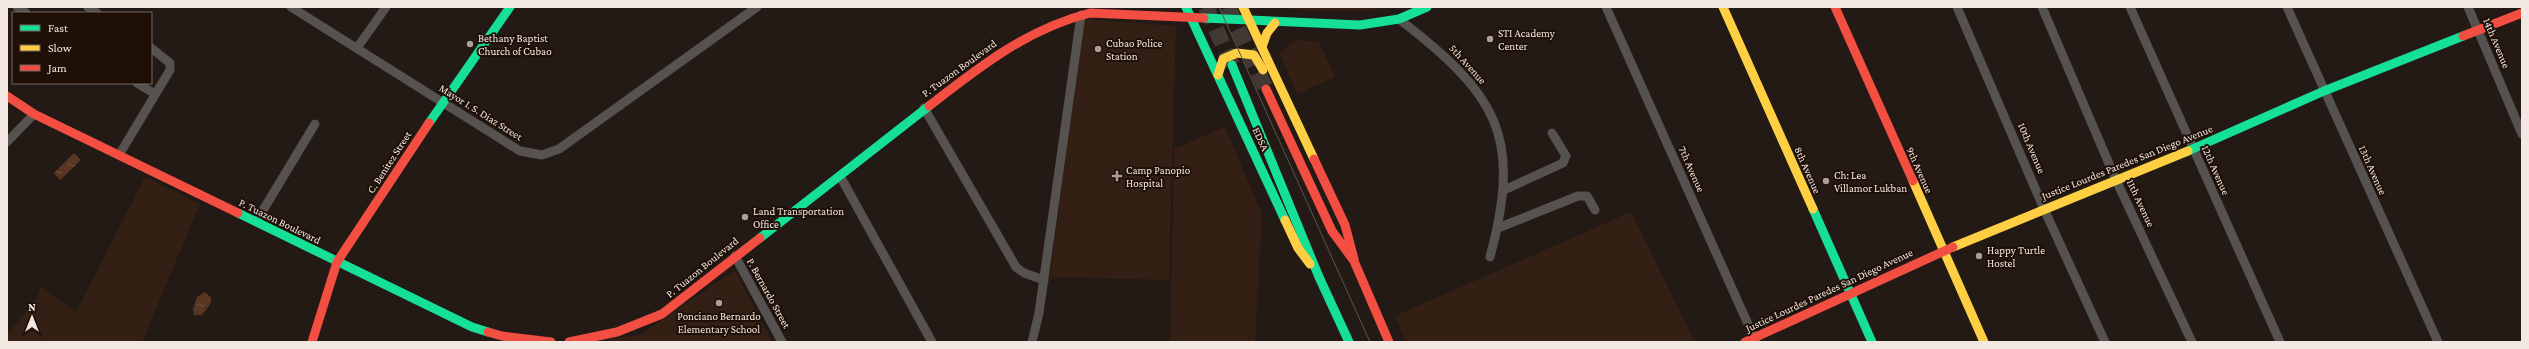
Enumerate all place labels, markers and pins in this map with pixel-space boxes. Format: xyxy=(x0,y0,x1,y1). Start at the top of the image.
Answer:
place label: STI Academy Center xyxy=(1498,27,1556,52)
place label: Bethany Baptist Church of Cubao xyxy=(478,32,552,57)
marker: STI Academy Center xyxy=(1485,34,1495,44)
place label: Cubao Police Station xyxy=(1106,37,1163,62)
marker: Bethany Baptist Church of Cubao xyxy=(465,39,475,49)
marker: Cubao Police Station xyxy=(1093,44,1103,54)
place label: Camp Panopio Hospital xyxy=(1126,164,1191,190)
place label: Ch: Lea Villamor Lukban xyxy=(1834,169,1907,194)
marker: Camp Panopio Hospital xyxy=(1111,170,1123,182)
marker: Ch: Lea Villamor Lukban xyxy=(1821,176,1831,186)
place label: Land Transportation Office xyxy=(753,205,844,230)
marker: Land Transportation Office xyxy=(740,212,750,222)
place label: Happy Turtle Hostel xyxy=(1987,244,2045,269)
marker: Happy Turtle Hostel xyxy=(1974,251,1984,261)
marker: Ponciano Bernardo Elementary School xyxy=(714,298,724,308)
place label: Ponciano Bernardo Elementary School xyxy=(677,310,761,336)

